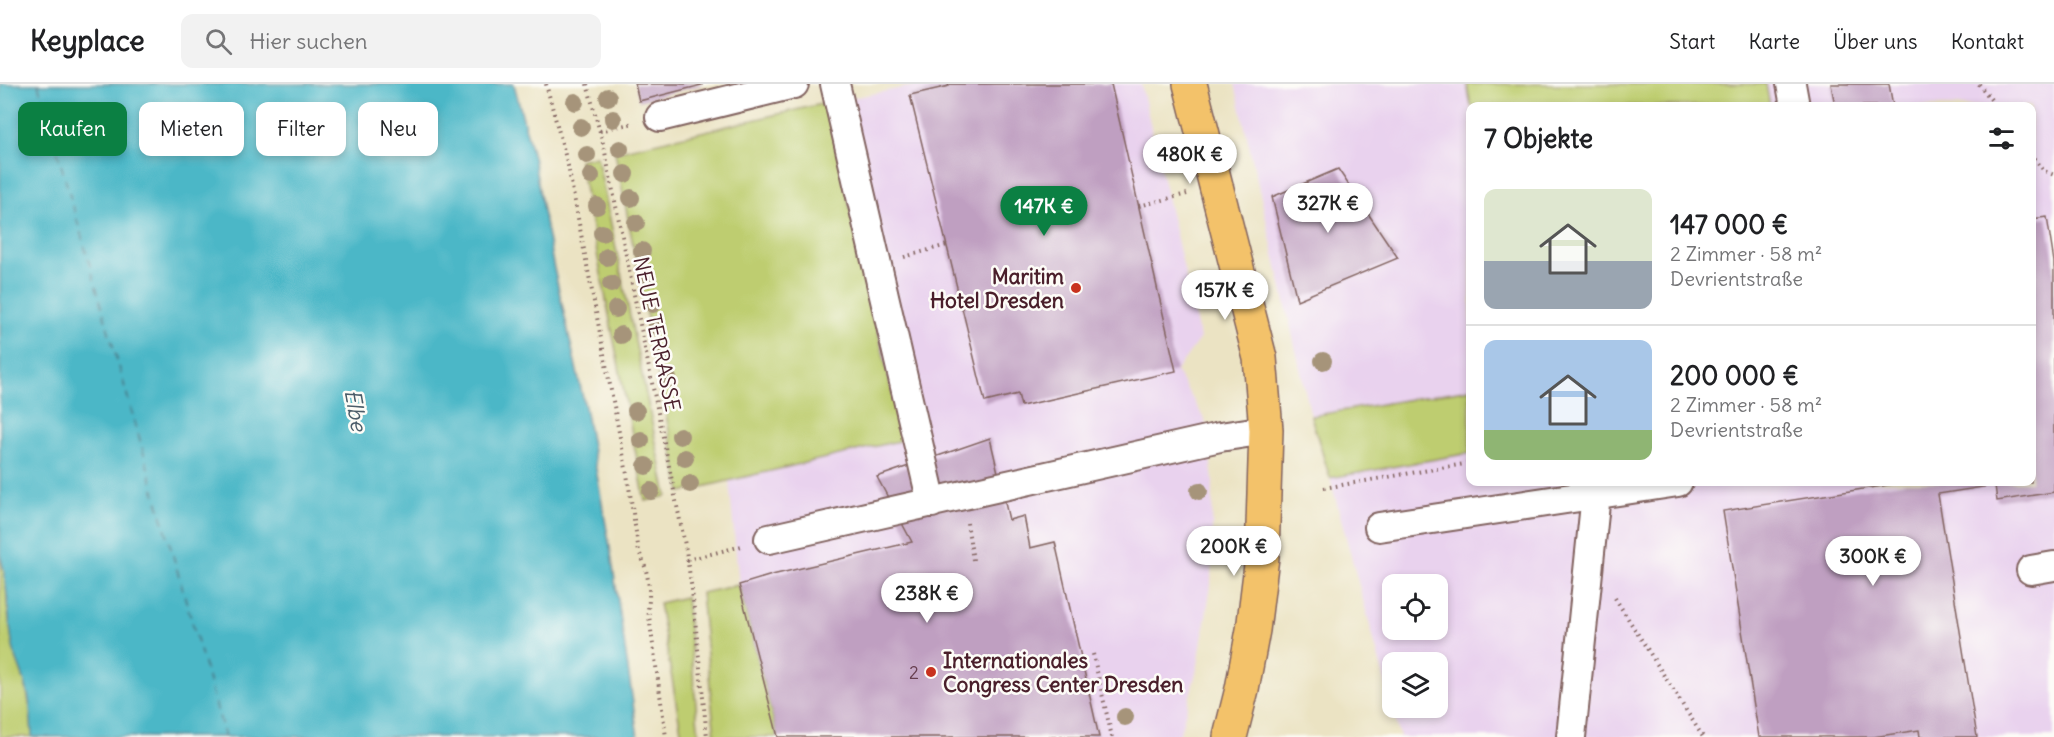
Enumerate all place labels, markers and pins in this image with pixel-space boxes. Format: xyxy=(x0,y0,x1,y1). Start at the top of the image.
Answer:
pin: 480K € xyxy=(1141,134,1239,185)
pin: 327K € xyxy=(1279,183,1377,234)
pin: 147K € xyxy=(995,186,1093,237)
place label: Maritim Hotel Dresden xyxy=(930,263,1065,314)
pin: 157K € xyxy=(1176,270,1274,321)
marker: Maritim Hotel Dresden xyxy=(1069,281,1083,295)
pin: 200K € xyxy=(1185,526,1283,577)
pin: 300K € xyxy=(1824,536,1922,587)
pin: 238K € xyxy=(878,573,976,624)
place label: Internationales Congress Center Dresden xyxy=(943,647,1183,698)
marker: Internationales Congress Center Dresden xyxy=(924,665,938,679)

